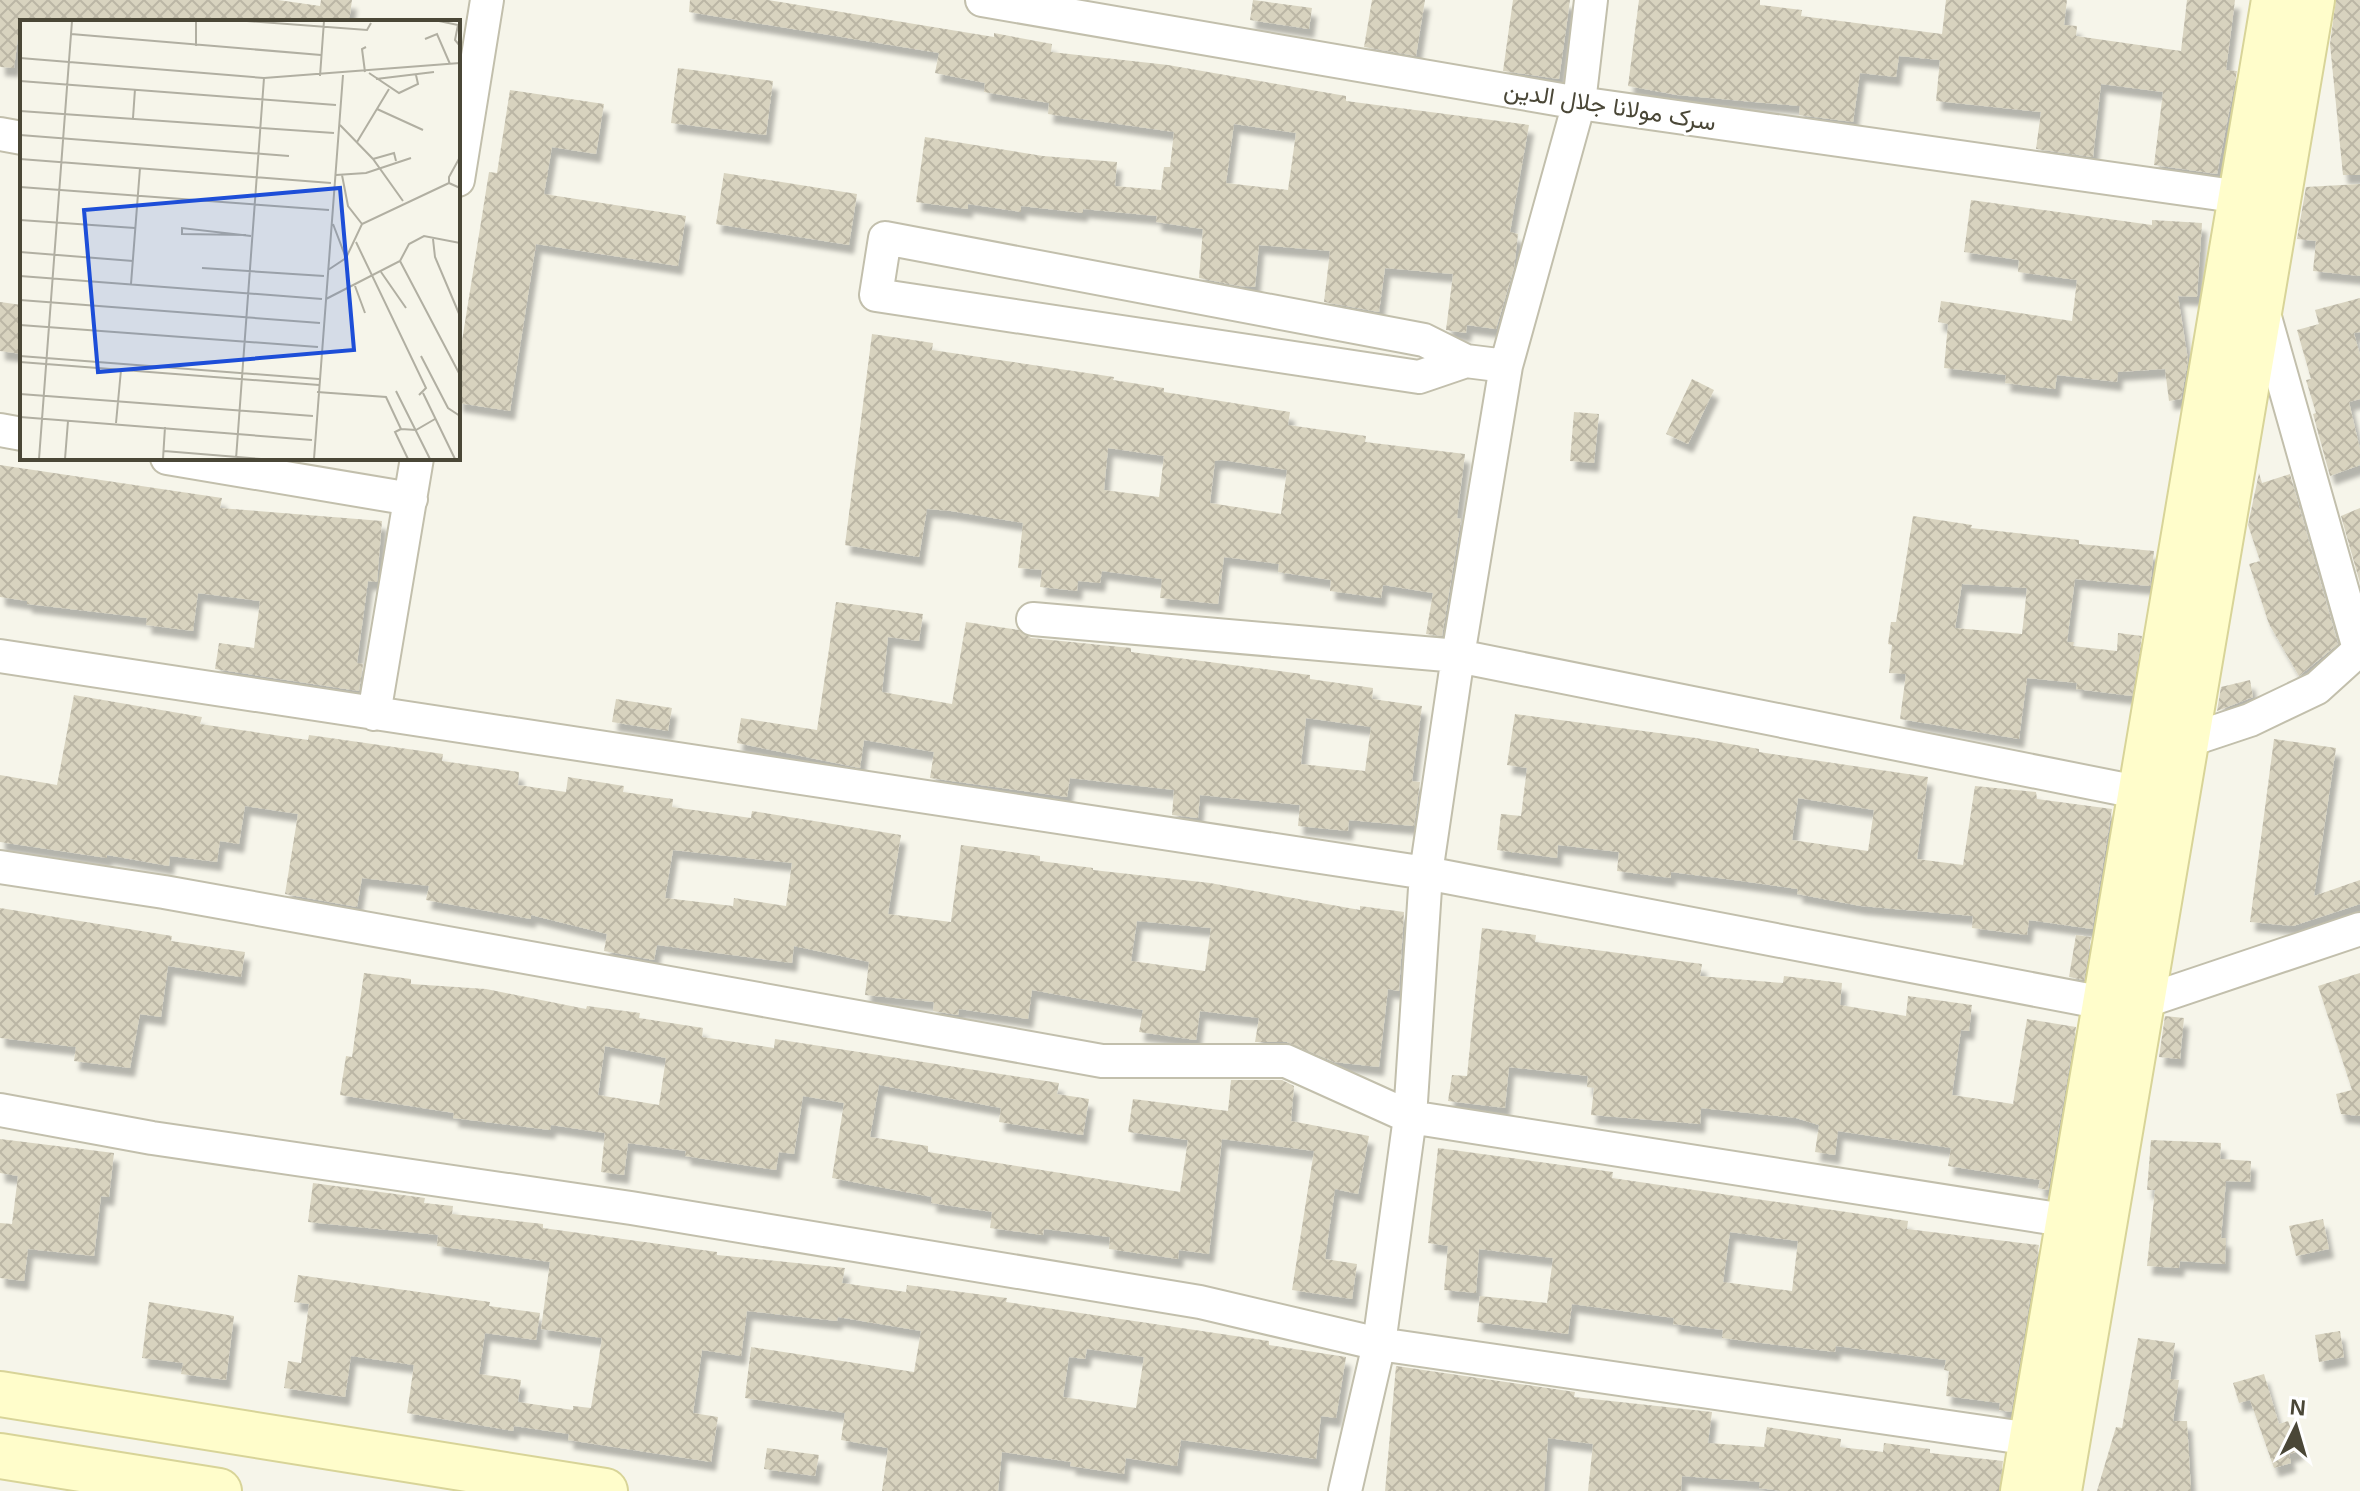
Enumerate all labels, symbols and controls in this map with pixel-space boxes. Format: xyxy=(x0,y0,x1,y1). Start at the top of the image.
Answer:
inset map xyxy=(20,20,460,460)
street label: سرک مولانا جلال الدین xyxy=(1502,75,1718,138)
north arrow xyxy=(2256,1387,2336,1467)
text: N xyxy=(2289,1394,2307,1421)

